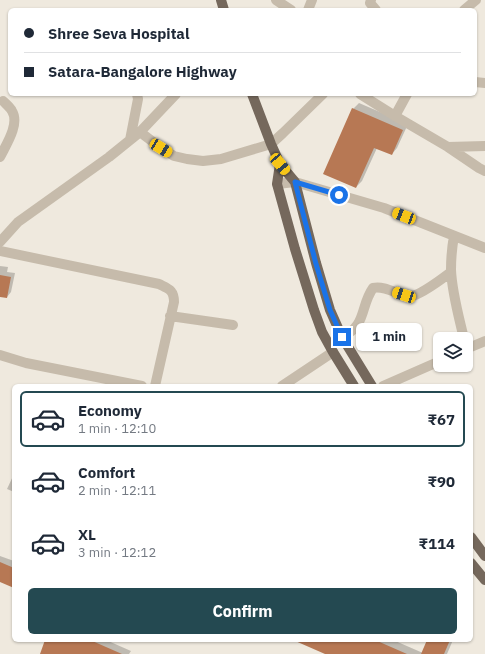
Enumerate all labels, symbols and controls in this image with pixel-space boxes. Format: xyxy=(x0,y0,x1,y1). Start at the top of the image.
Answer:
text: Shree Seva Hospital xyxy=(48,24,189,43)
text: Satara-Bangalore Highway xyxy=(48,62,237,81)
car xyxy=(148,137,174,159)
car xyxy=(268,151,292,177)
route start xyxy=(330,186,348,204)
car xyxy=(391,206,417,226)
car xyxy=(391,286,417,304)
callout: 1 min xyxy=(356,323,422,351)
route end xyxy=(333,328,351,346)
text: 1 min xyxy=(372,328,406,345)
map controls xyxy=(433,332,473,372)
button: layers xyxy=(433,332,473,372)
icon: car xyxy=(30,401,66,437)
text: Economy xyxy=(78,401,142,420)
text: ₹67 xyxy=(428,410,455,429)
text: 1 min · 12:10 xyxy=(78,420,156,437)
icon: car xyxy=(30,463,66,499)
text: Comfort xyxy=(78,463,135,482)
text: ₹90 xyxy=(428,472,455,491)
text: 2 min · 12:11 xyxy=(78,482,156,499)
icon: car xyxy=(30,525,66,561)
text: XL xyxy=(78,525,96,544)
text: ₹114 xyxy=(419,534,455,553)
text: 3 min · 12:12 xyxy=(78,544,156,561)
button: Confirm xyxy=(28,588,457,634)

